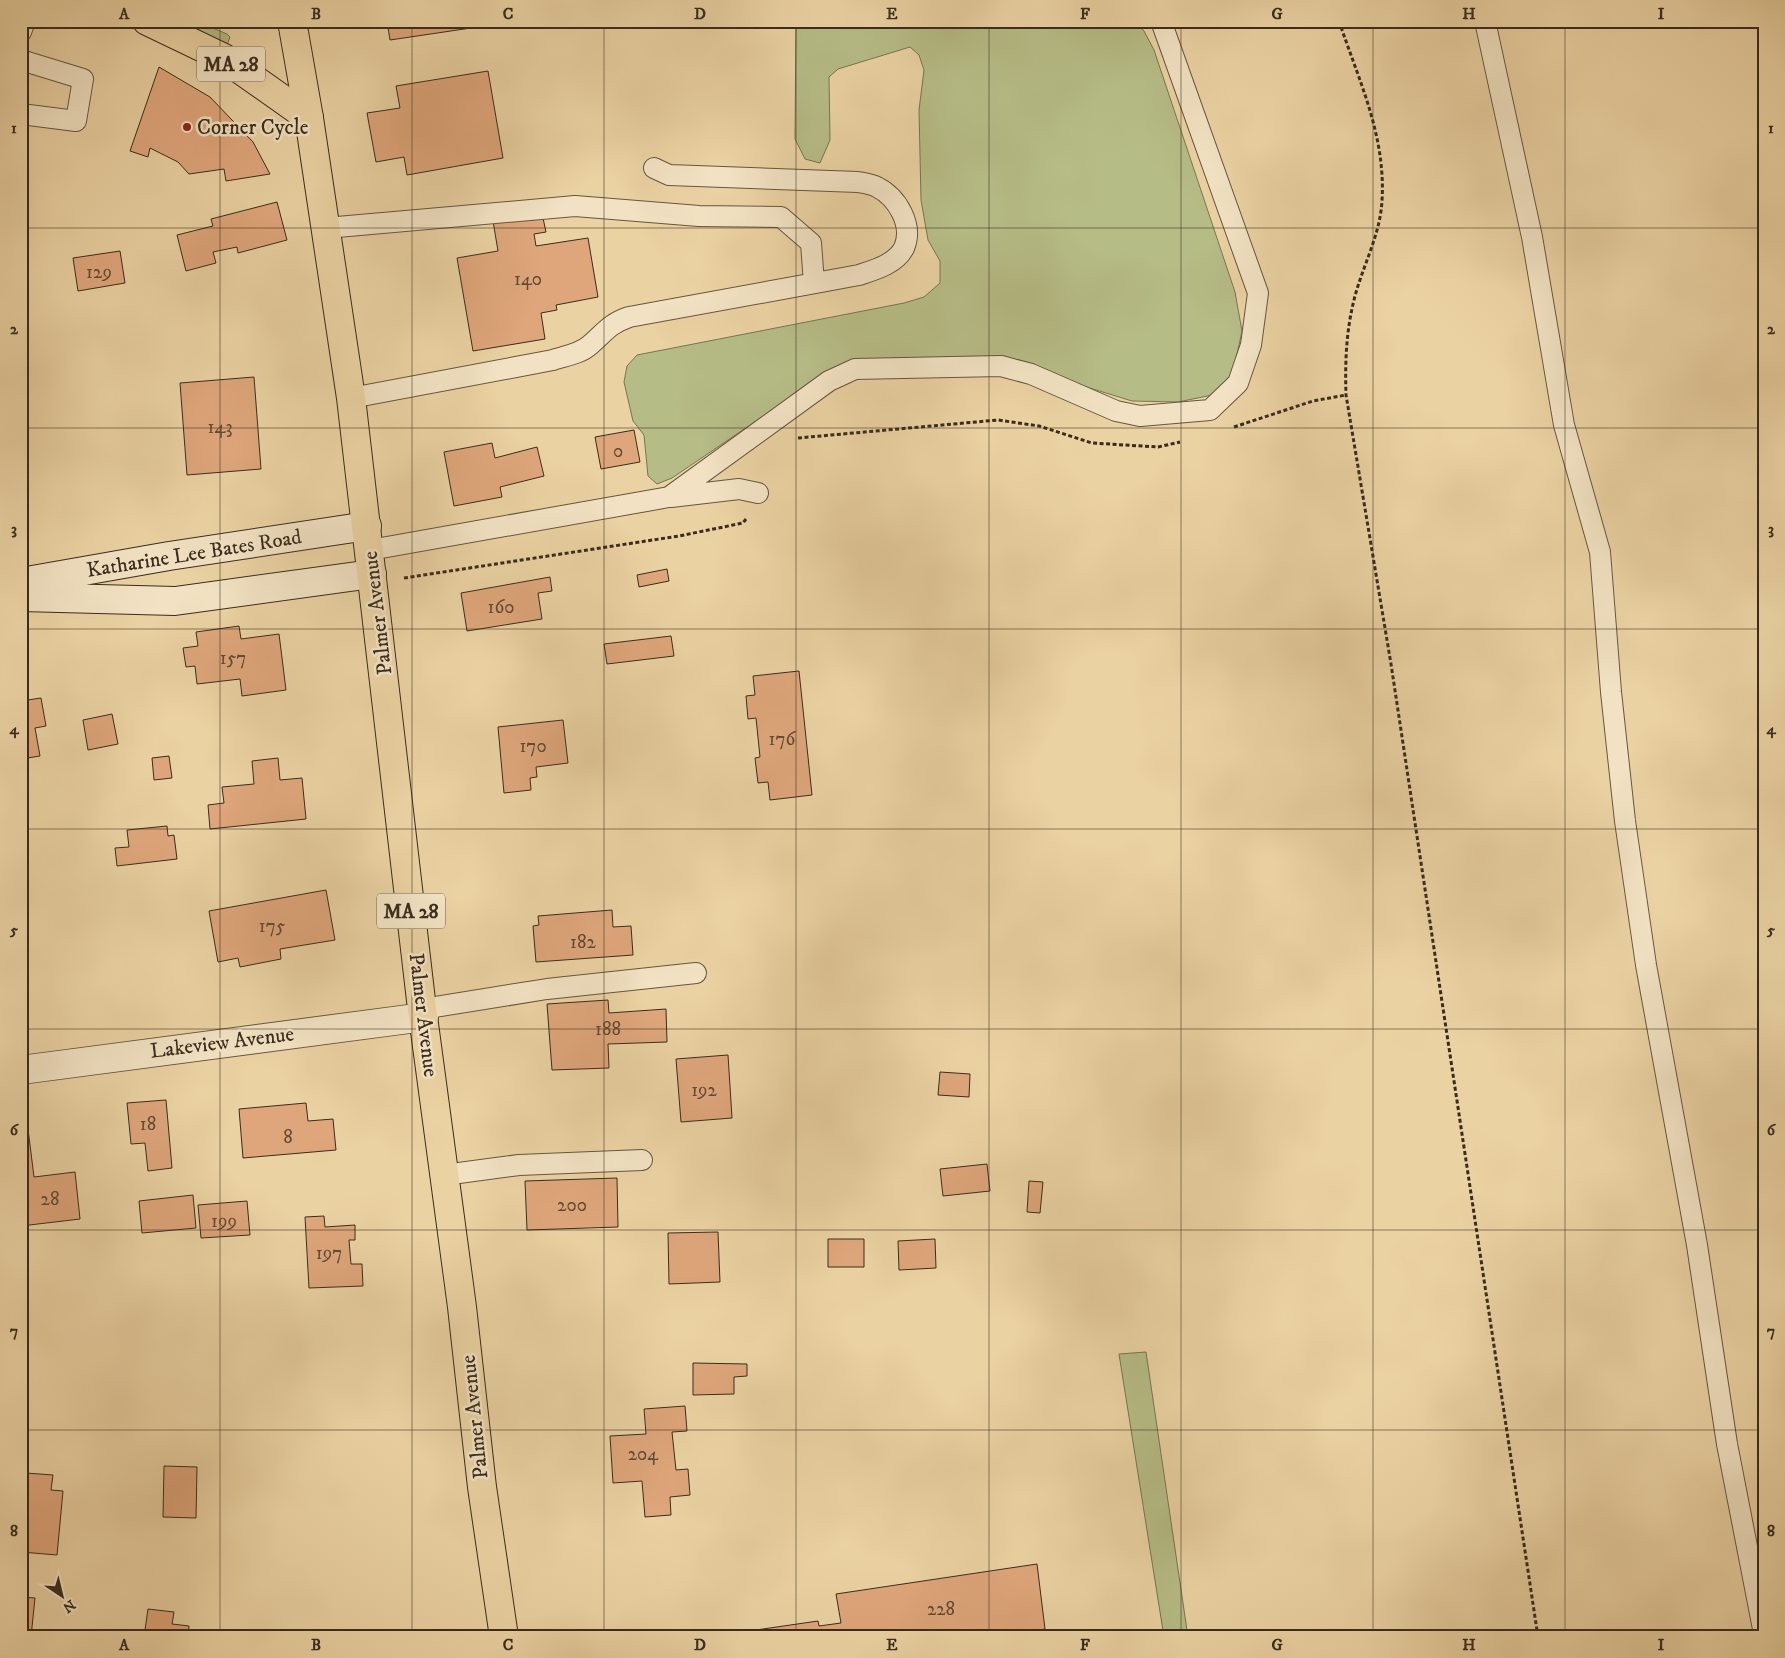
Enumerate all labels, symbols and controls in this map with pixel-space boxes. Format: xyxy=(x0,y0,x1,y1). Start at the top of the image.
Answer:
text: A xyxy=(118,4,130,24)
text: B xyxy=(311,4,321,24)
text: C xyxy=(503,4,513,24)
text: D xyxy=(694,4,706,24)
text: E xyxy=(886,4,898,24)
text: F xyxy=(1080,4,1090,24)
text: G xyxy=(1271,4,1283,24)
text: H xyxy=(1462,4,1476,24)
text: I xyxy=(1658,4,1665,24)
road number: MA 28 xyxy=(197,46,265,82)
place label: Corner Cycle xyxy=(197,115,309,141)
text: 1 xyxy=(11,118,17,138)
text: 1 xyxy=(1768,118,1774,138)
marker: Corner Cycle xyxy=(181,121,193,133)
house number: 129 xyxy=(86,261,112,284)
house number: 140 xyxy=(514,268,542,291)
text: 2 xyxy=(10,319,19,339)
text: 2 xyxy=(1767,319,1776,339)
house number: 143 xyxy=(207,416,233,439)
house number: 0 xyxy=(613,440,623,463)
text: 3 xyxy=(11,519,17,539)
text: 3 xyxy=(1768,519,1774,539)
street label: Katharine Lee Bates Road xyxy=(85,524,304,584)
street label: Palmer Avenue xyxy=(357,549,398,676)
house number: 160 xyxy=(487,596,515,619)
house number: 157 xyxy=(220,647,246,670)
text: 4 xyxy=(8,719,19,739)
text: 4 xyxy=(1765,719,1776,739)
house number: 176 xyxy=(769,728,797,751)
house number: 170 xyxy=(519,735,547,758)
road number: MA 28 xyxy=(377,894,445,928)
house number: 175 xyxy=(259,915,286,938)
text: 5 xyxy=(9,920,18,940)
text: 5 xyxy=(1766,920,1775,940)
house number: 182 xyxy=(570,931,597,954)
street label: Palmer Avenue xyxy=(403,952,444,1079)
house number: 188 xyxy=(595,1018,621,1041)
street label: Lakeview Avenue xyxy=(149,1021,296,1065)
house number: 192 xyxy=(691,1079,718,1102)
house number: 18 xyxy=(140,1113,156,1136)
text: 6 xyxy=(10,1120,20,1140)
text: 6 xyxy=(1767,1120,1777,1140)
house number: 8 xyxy=(283,1126,293,1149)
house number: 28 xyxy=(41,1188,59,1211)
house number: 200 xyxy=(557,1194,587,1217)
house number: 199 xyxy=(211,1210,237,1233)
house number: 197 xyxy=(316,1242,342,1265)
text: 7 xyxy=(10,1321,18,1341)
text: 7 xyxy=(1767,1321,1775,1341)
street label: Palmer Avenue xyxy=(456,1353,494,1480)
house number: 204 xyxy=(628,1443,659,1466)
text: 8 xyxy=(10,1521,18,1541)
text: 8 xyxy=(1767,1521,1775,1541)
north arrow xyxy=(38,1570,88,1620)
text: N xyxy=(59,1595,79,1617)
house number: 228 xyxy=(927,1598,955,1621)
text: A xyxy=(118,1635,130,1655)
text: B xyxy=(311,1635,321,1655)
text: C xyxy=(503,1635,513,1655)
text: D xyxy=(694,1635,706,1655)
text: E xyxy=(886,1635,898,1655)
text: F xyxy=(1080,1635,1090,1655)
text: G xyxy=(1271,1635,1283,1655)
text: H xyxy=(1462,1635,1476,1655)
text: I xyxy=(1658,1635,1665,1655)

